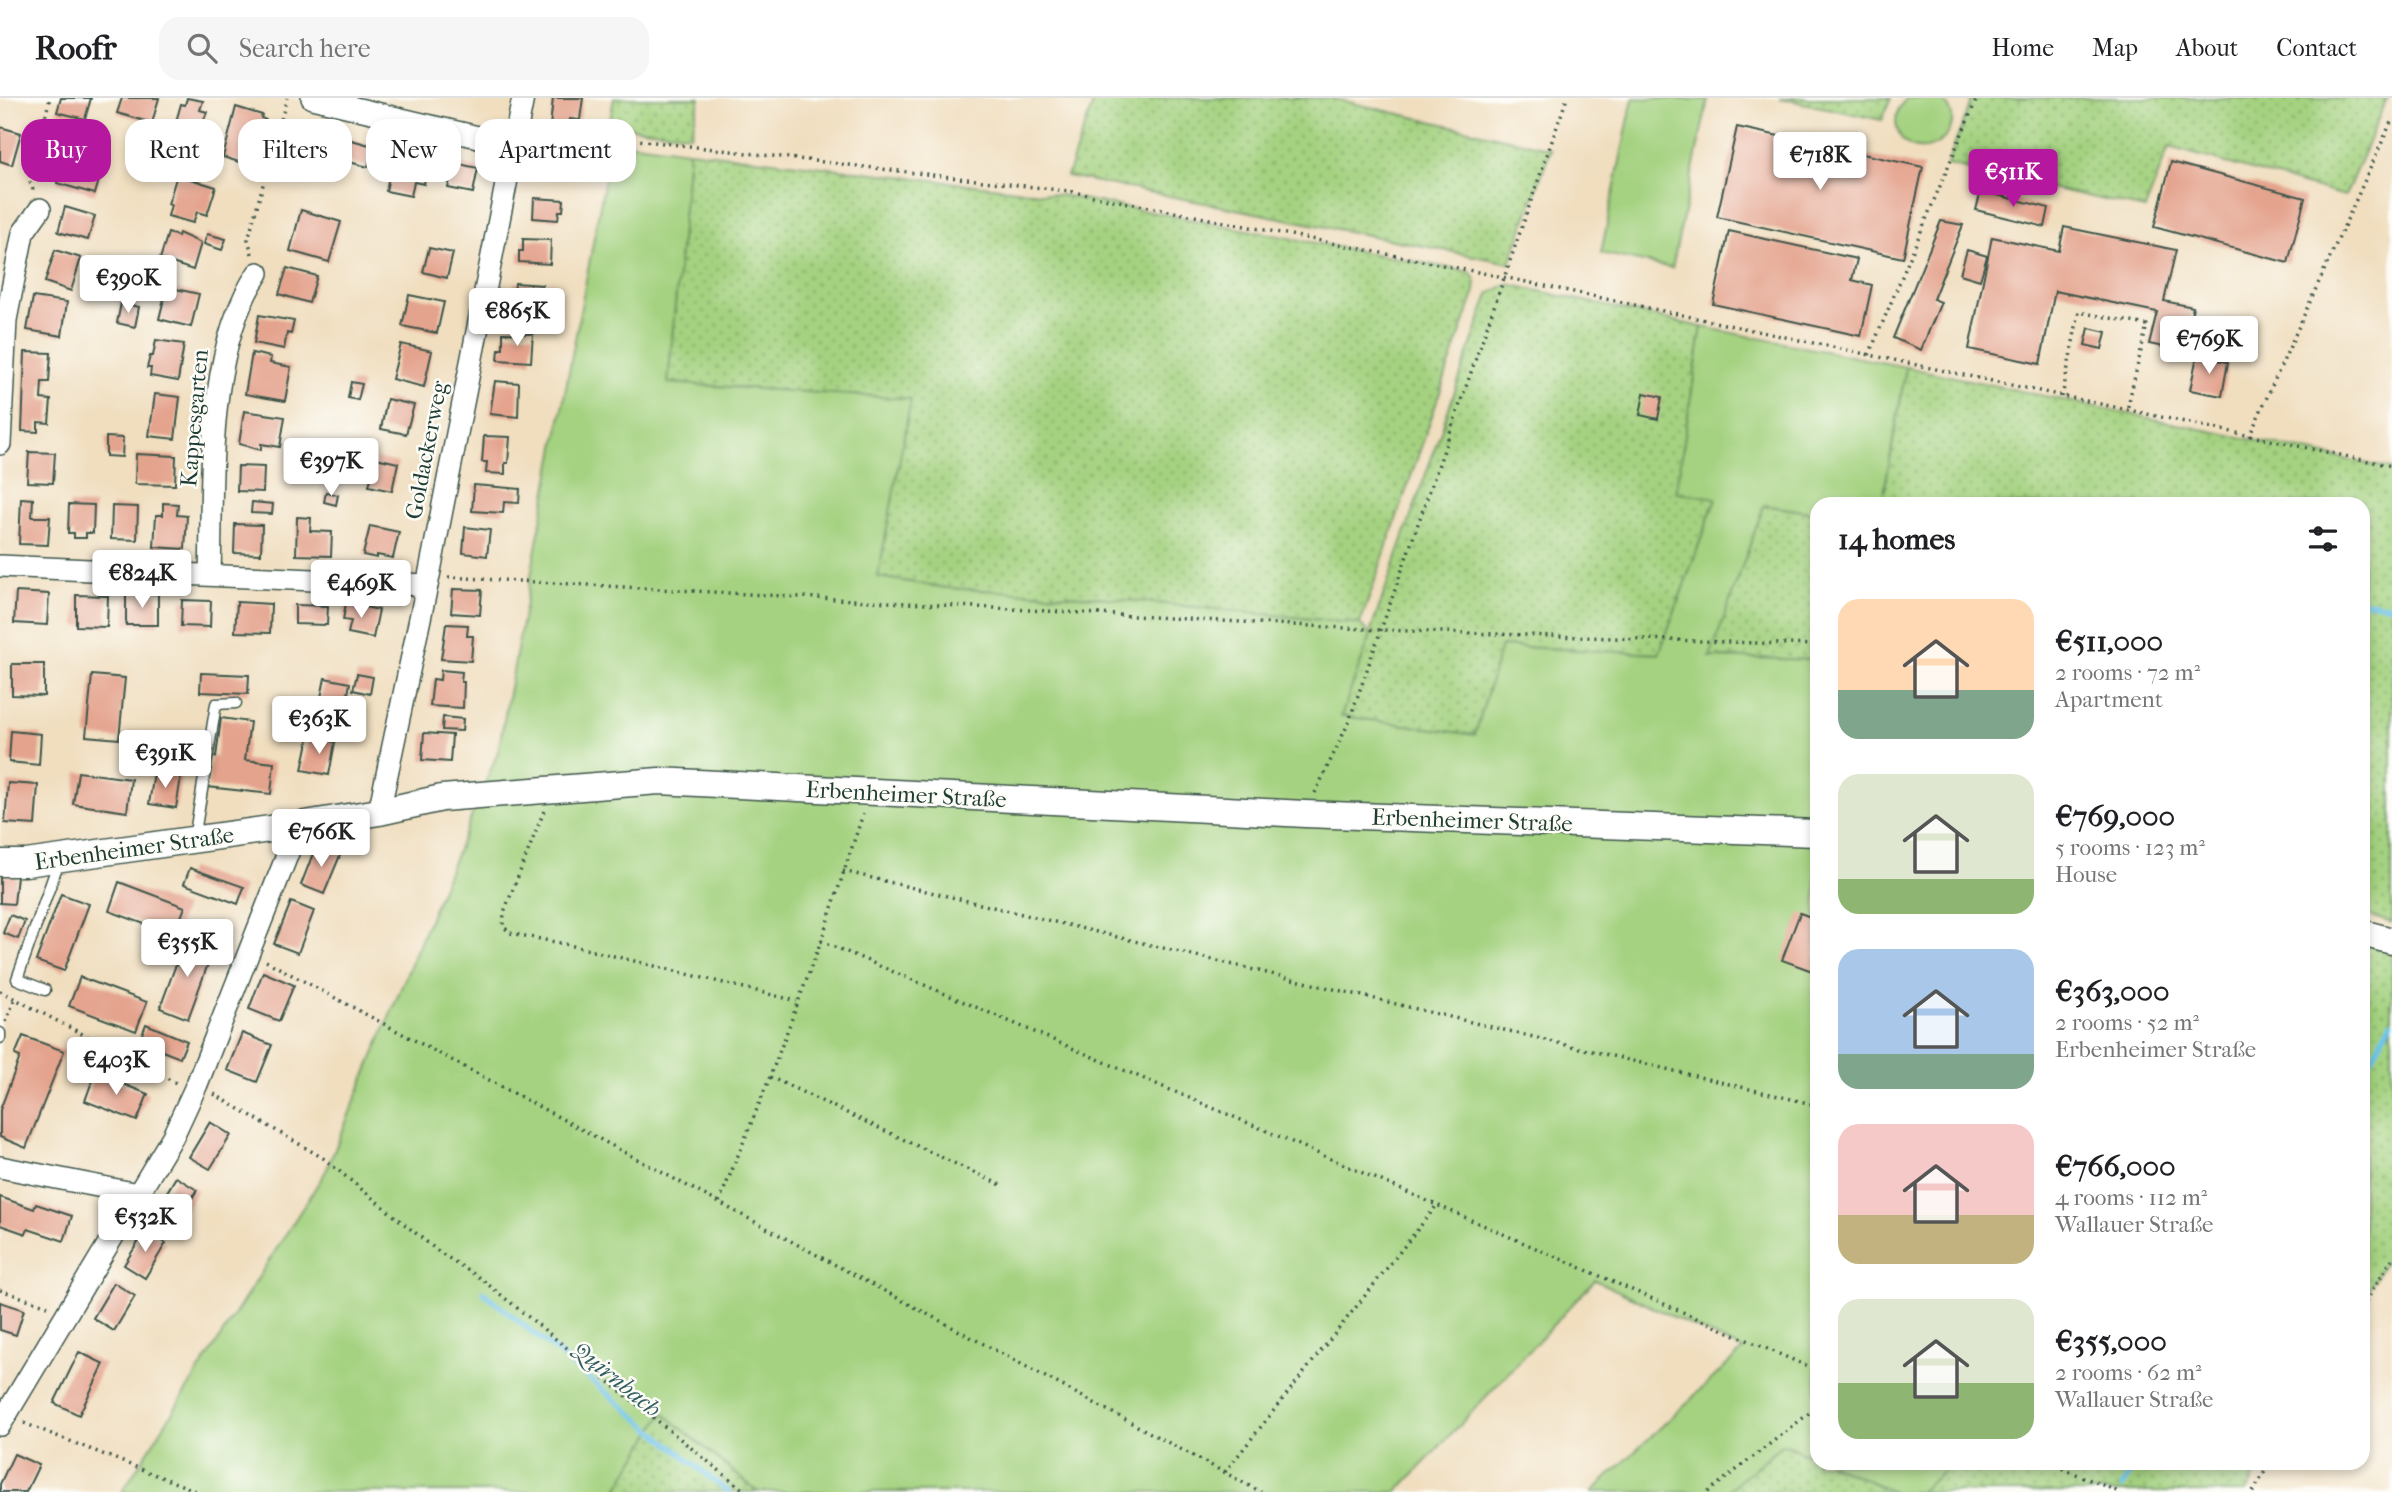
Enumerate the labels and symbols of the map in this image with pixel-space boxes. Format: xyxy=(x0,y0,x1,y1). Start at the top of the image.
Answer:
pin: €718K xyxy=(1771,132,1869,192)
pin: €511K xyxy=(1964,150,2062,209)
pin: €390K xyxy=(79,256,177,315)
pin: €865K xyxy=(468,288,566,348)
pin: €769K xyxy=(2160,316,2258,376)
street label: Kappesgarten xyxy=(175,347,214,488)
street label: Goldackerweg xyxy=(400,378,453,522)
pin: €397K xyxy=(282,438,380,498)
pin: €824K xyxy=(93,550,191,610)
pin: €469K xyxy=(312,560,410,620)
pin: €363K xyxy=(270,696,368,756)
pin: €391K xyxy=(116,730,214,790)
street label: Erbenheimer Straße xyxy=(805,776,1007,813)
street label: Erbenheimer Straße xyxy=(1371,803,1573,838)
pin: €766K xyxy=(272,810,370,869)
street label: Erbenheimer Straße xyxy=(33,821,236,876)
pin: €355K xyxy=(138,920,236,979)
pin: €403K xyxy=(67,1038,165,1097)
pin: €532K xyxy=(96,1194,194,1254)
water label: Quirnbach xyxy=(567,1334,667,1423)

